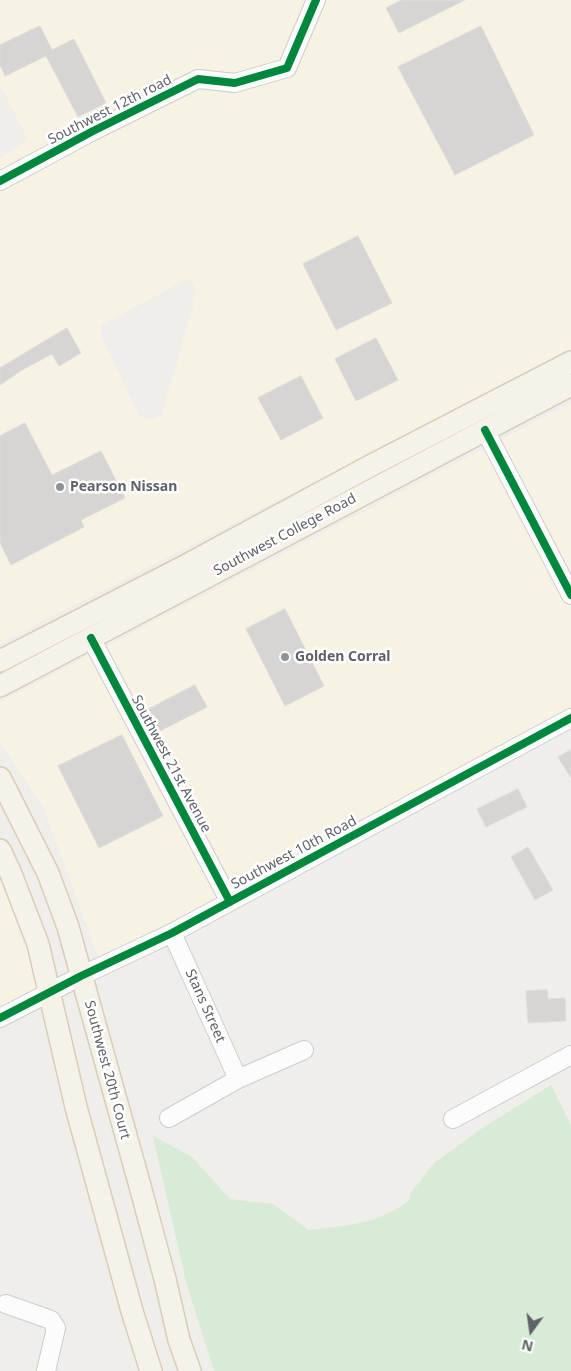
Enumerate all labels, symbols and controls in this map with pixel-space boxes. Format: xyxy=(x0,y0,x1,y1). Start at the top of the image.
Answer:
street label: Southwest 12th road xyxy=(45,72,175,148)
place label: Pearson Nissan xyxy=(70,479,177,495)
marker: Pearson Nissan xyxy=(54,481,66,493)
street label: Southwest College Road xyxy=(211,490,359,580)
place label: Golden Corral xyxy=(295,649,391,665)
marker: Golden Corral xyxy=(279,651,291,663)
street label: Southwest 21st Avenue xyxy=(128,692,214,836)
street label: Southwest 10th Road xyxy=(228,813,360,893)
street label: Stans Street xyxy=(181,967,229,1045)
street label: Southwest 20th Court xyxy=(80,999,134,1141)
north arrow xyxy=(506,1306,556,1356)
text: N xyxy=(519,1335,535,1357)

